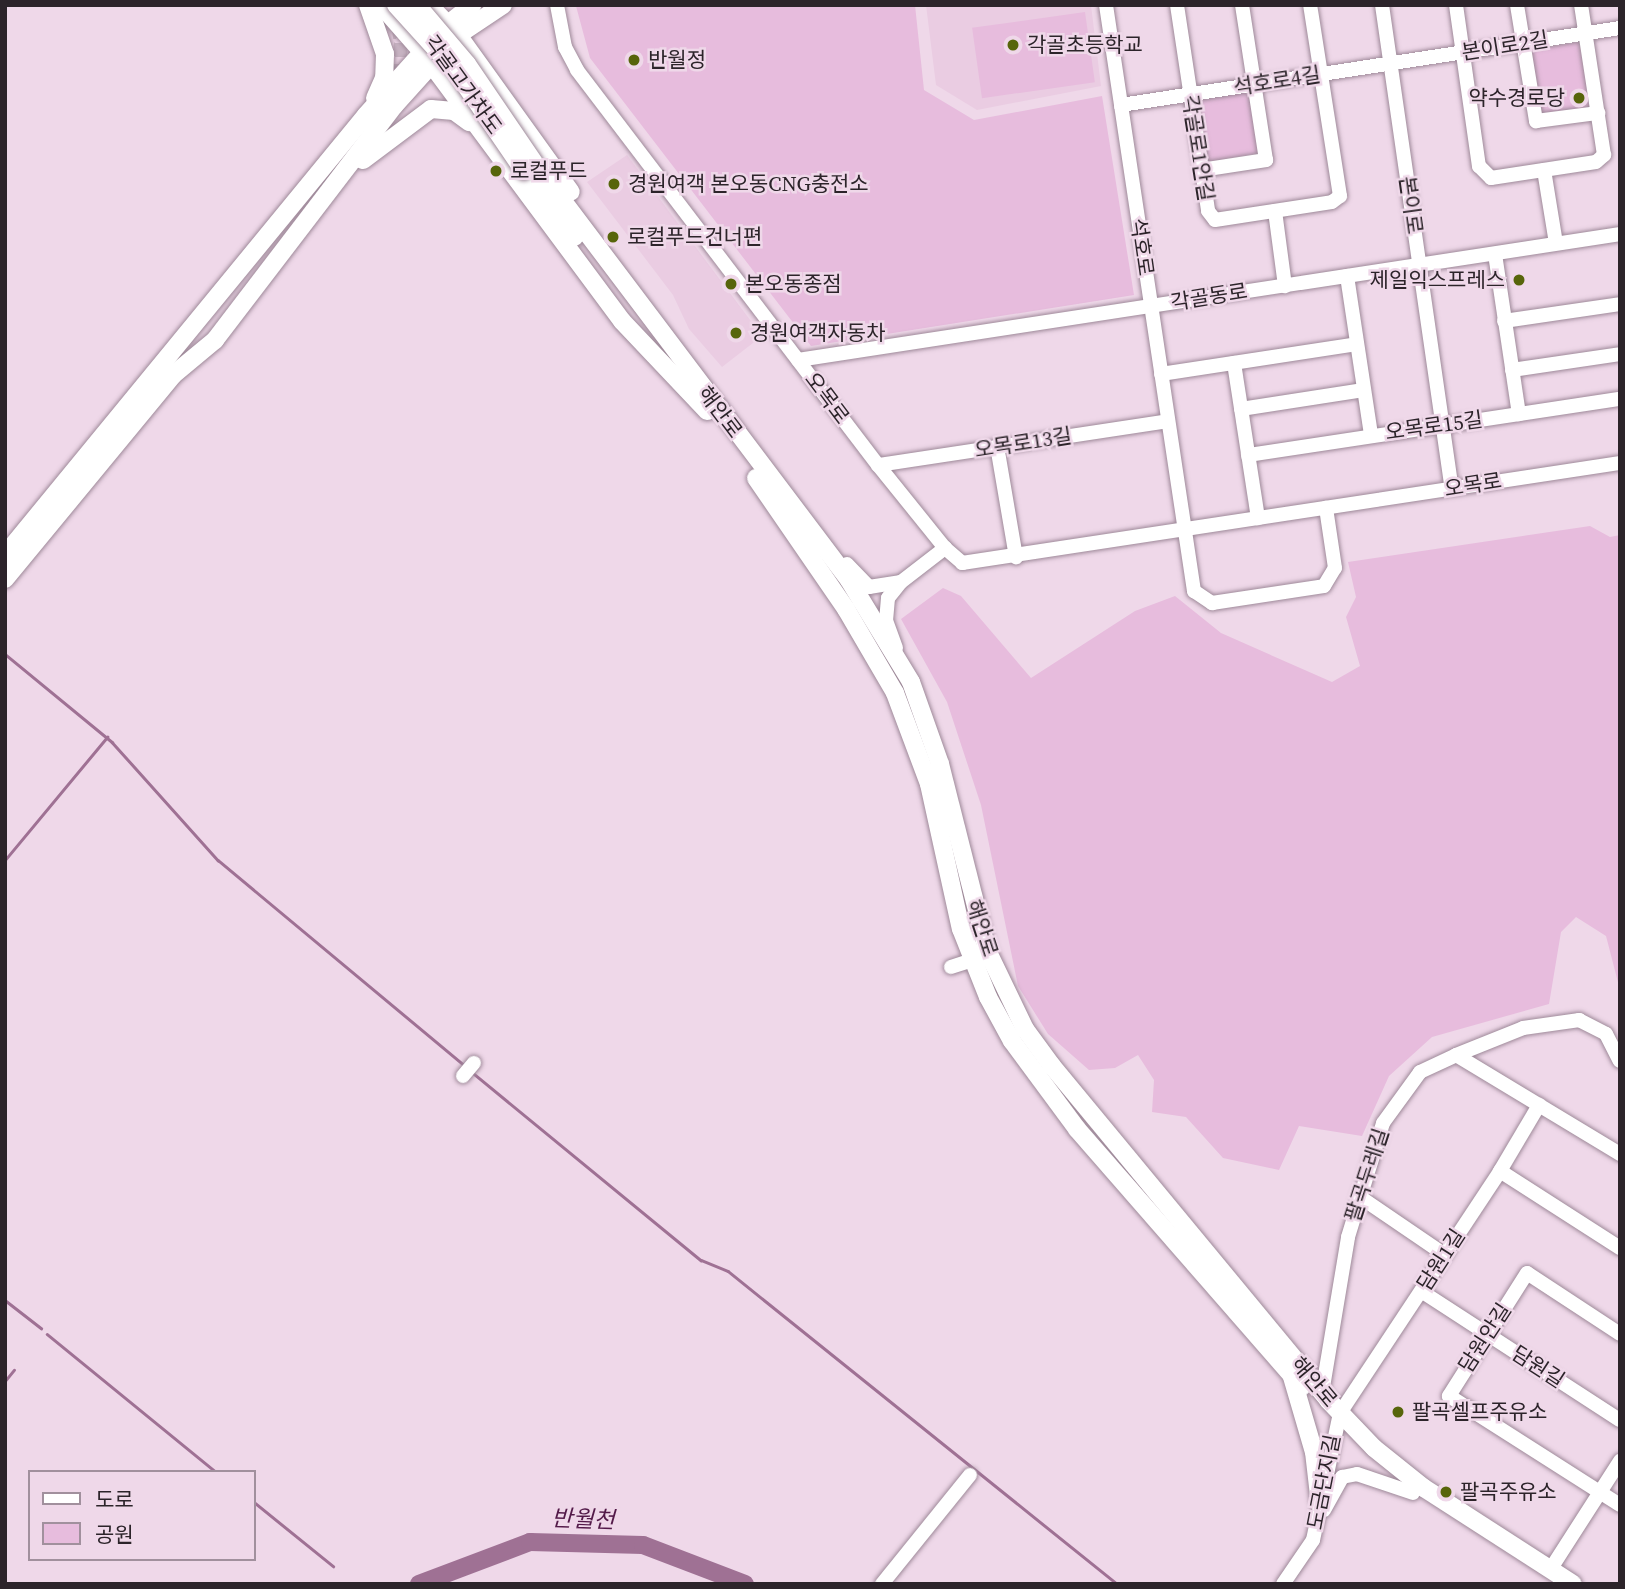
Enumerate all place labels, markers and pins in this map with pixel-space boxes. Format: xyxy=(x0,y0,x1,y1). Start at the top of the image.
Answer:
place label: 각골초등학교 xyxy=(1027,32,1143,58)
marker: 각골초등학교 xyxy=(1005,37,1021,53)
place label: 반월정 xyxy=(648,47,706,73)
marker: 반월정 xyxy=(626,52,642,68)
place label: 약수경로당 xyxy=(1468,85,1565,111)
marker: 약수경로당 xyxy=(1571,90,1587,106)
place label: 로컬푸드 xyxy=(510,158,587,184)
marker: 로컬푸드 xyxy=(488,163,504,179)
place label: 경원여객 본오동CNG충전소 xyxy=(628,171,869,197)
marker: 경원여객 본오동CNG충전소 xyxy=(606,176,622,192)
place label: 로컬푸드건너편 xyxy=(627,224,762,250)
marker: 로컬푸드건너편 xyxy=(605,229,621,245)
place label: 제일익스프레스 xyxy=(1370,267,1505,293)
place label: 본오동종점 xyxy=(745,271,842,297)
marker: 제일익스프레스 xyxy=(1511,272,1527,288)
marker: 본오동종점 xyxy=(723,276,739,292)
place label: 경원여객자동차 xyxy=(750,320,885,346)
marker: 경원여객자동차 xyxy=(728,325,744,341)
place label: 팔곡셀프주유소 xyxy=(1412,1399,1547,1425)
marker: 팔곡셀프주유소 xyxy=(1390,1404,1406,1420)
place label: 팔곡주유소 xyxy=(1460,1479,1557,1505)
marker: 팔곡주유소 xyxy=(1438,1484,1454,1500)

